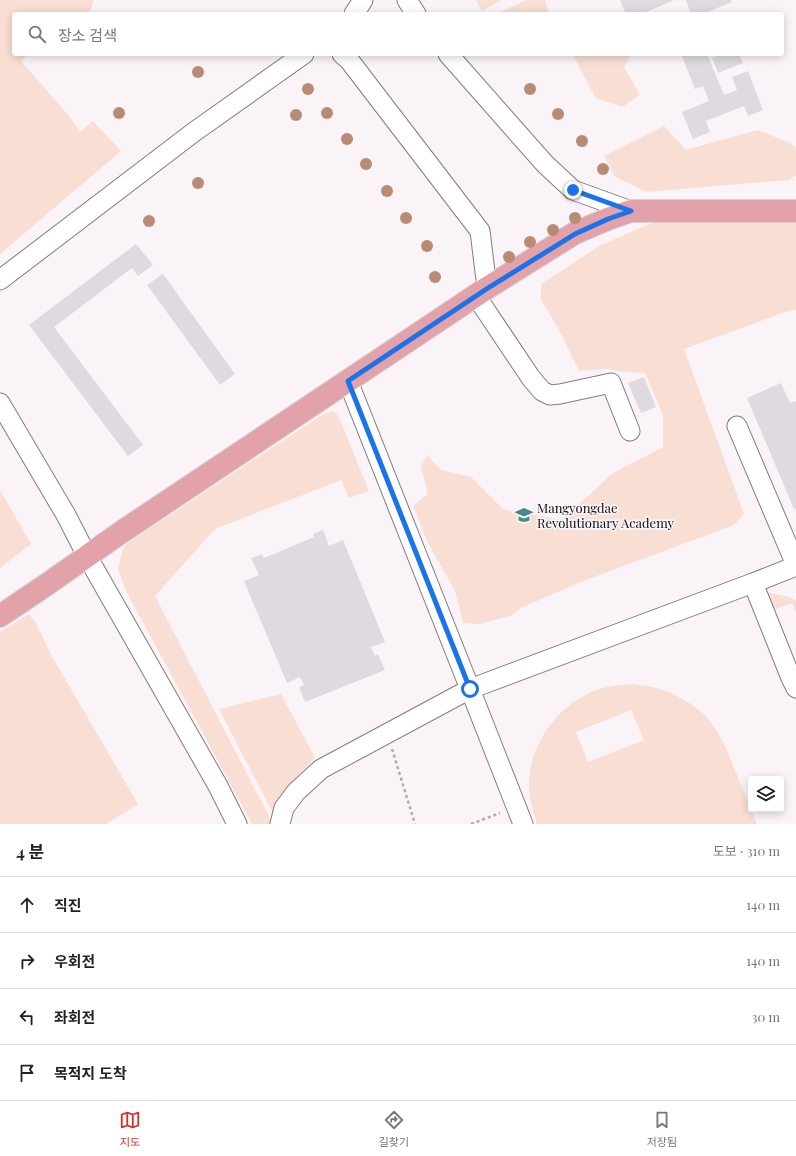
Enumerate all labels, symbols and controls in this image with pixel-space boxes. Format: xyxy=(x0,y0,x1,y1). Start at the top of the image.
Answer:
search box xyxy=(12,12,784,56)
icon: search xyxy=(26,23,48,45)
text: 장소 검색 xyxy=(58,25,117,45)
route end xyxy=(564,181,582,199)
place label: Mangyongdae Revolutionary Academy xyxy=(537,499,675,531)
school or university icon: Mangyongdae Revolutionary Academy xyxy=(514,505,534,525)
route start xyxy=(461,680,479,698)
map controls xyxy=(748,776,784,812)
button: layers xyxy=(748,776,784,812)
text: 4 분 xyxy=(16,840,44,862)
text: 도보 · 310 m xyxy=(713,842,780,859)
icon: ahead xyxy=(16,894,38,916)
text: 직진 xyxy=(54,895,82,915)
text: 140 m xyxy=(746,896,780,913)
icon: right xyxy=(16,950,38,972)
text: 우회전 xyxy=(54,951,95,971)
text: 140 m xyxy=(746,952,780,969)
icon: left xyxy=(16,1006,38,1028)
text: 좌회전 xyxy=(54,1007,95,1027)
text: 30 m xyxy=(752,1008,780,1025)
icon: arrive xyxy=(16,1062,38,1084)
text: 목적지 도착 xyxy=(54,1063,127,1083)
tab: 지도 xyxy=(119,1109,141,1149)
tab: 길찾기 xyxy=(379,1109,409,1149)
tab: 저장됨 xyxy=(647,1109,677,1149)

